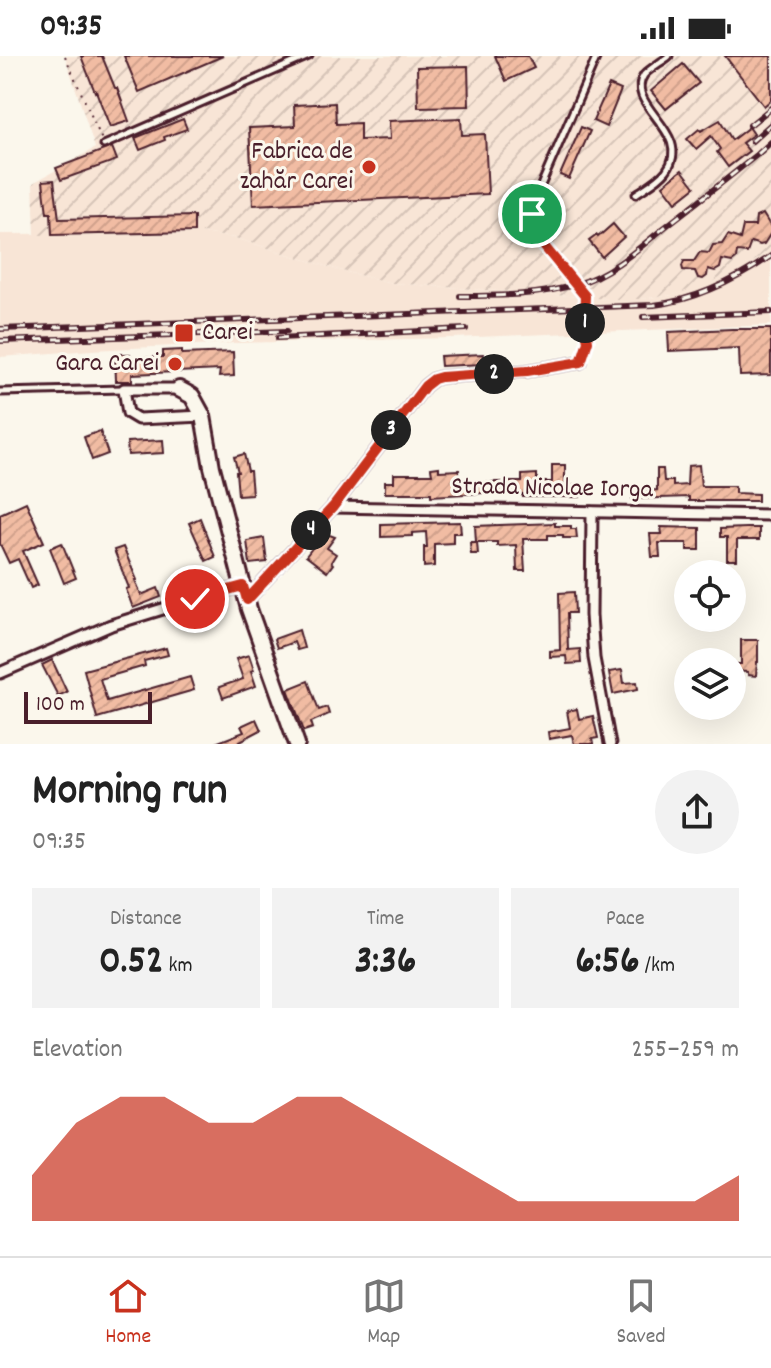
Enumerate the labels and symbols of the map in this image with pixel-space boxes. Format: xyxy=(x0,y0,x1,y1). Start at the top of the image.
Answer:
place label: Fabrica de zahăr Carei xyxy=(240,134,353,201)
marker: Fabrica de zahăr Carei xyxy=(360,158,378,176)
pin xyxy=(498,180,566,248)
pin: 1 xyxy=(565,303,605,343)
place label: Carei xyxy=(202,315,253,352)
marker: Carei xyxy=(173,322,195,344)
place label: Gara Carei xyxy=(55,346,159,383)
pin: 2 xyxy=(474,354,514,394)
marker: Gara Carei xyxy=(166,355,184,373)
pin: 3 xyxy=(371,410,411,450)
street label: Strada Nicolae Iorga xyxy=(451,469,654,509)
pin: 4 xyxy=(291,510,331,550)
pin xyxy=(161,565,229,633)
scale bar xyxy=(24,688,152,724)

